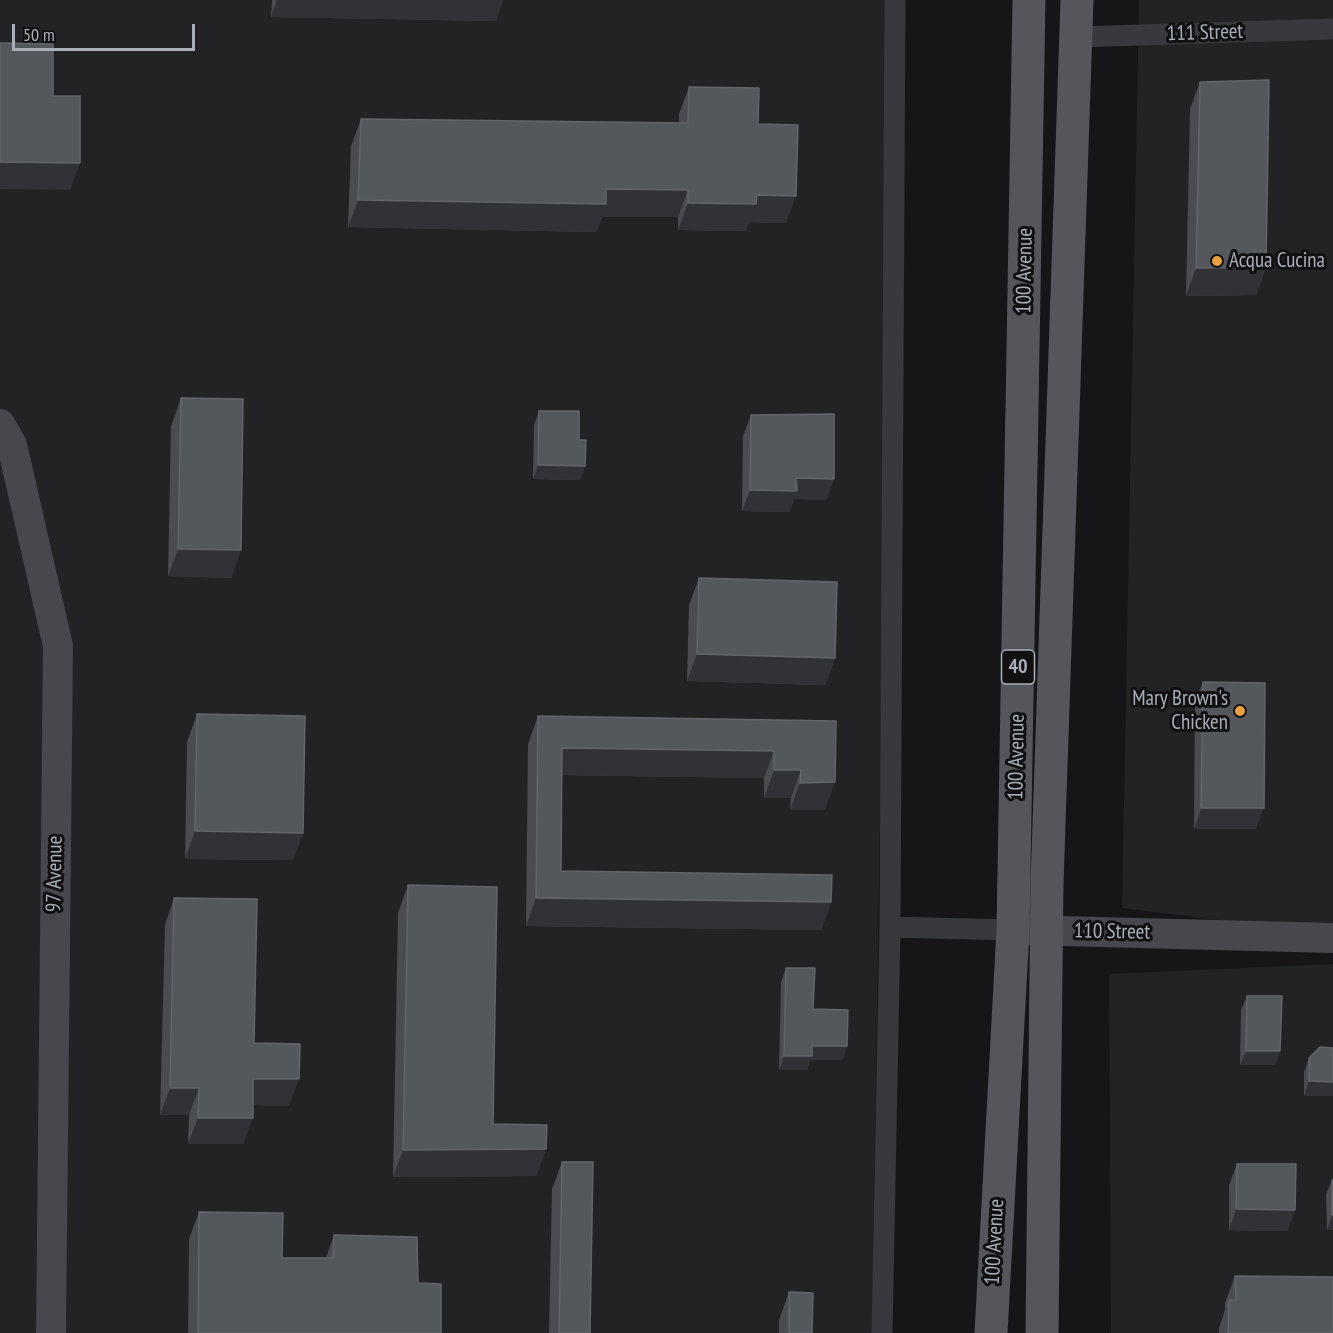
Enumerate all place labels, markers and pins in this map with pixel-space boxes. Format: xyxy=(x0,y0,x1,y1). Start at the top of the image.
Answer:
place label: Acqua Cucina xyxy=(1229,248,1325,274)
marker: Acqua Cucina xyxy=(1210,254,1224,268)
place label: Mary Brown's Chicken xyxy=(1132,686,1228,736)
marker: Mary Brown's Chicken xyxy=(1233,704,1247,718)

